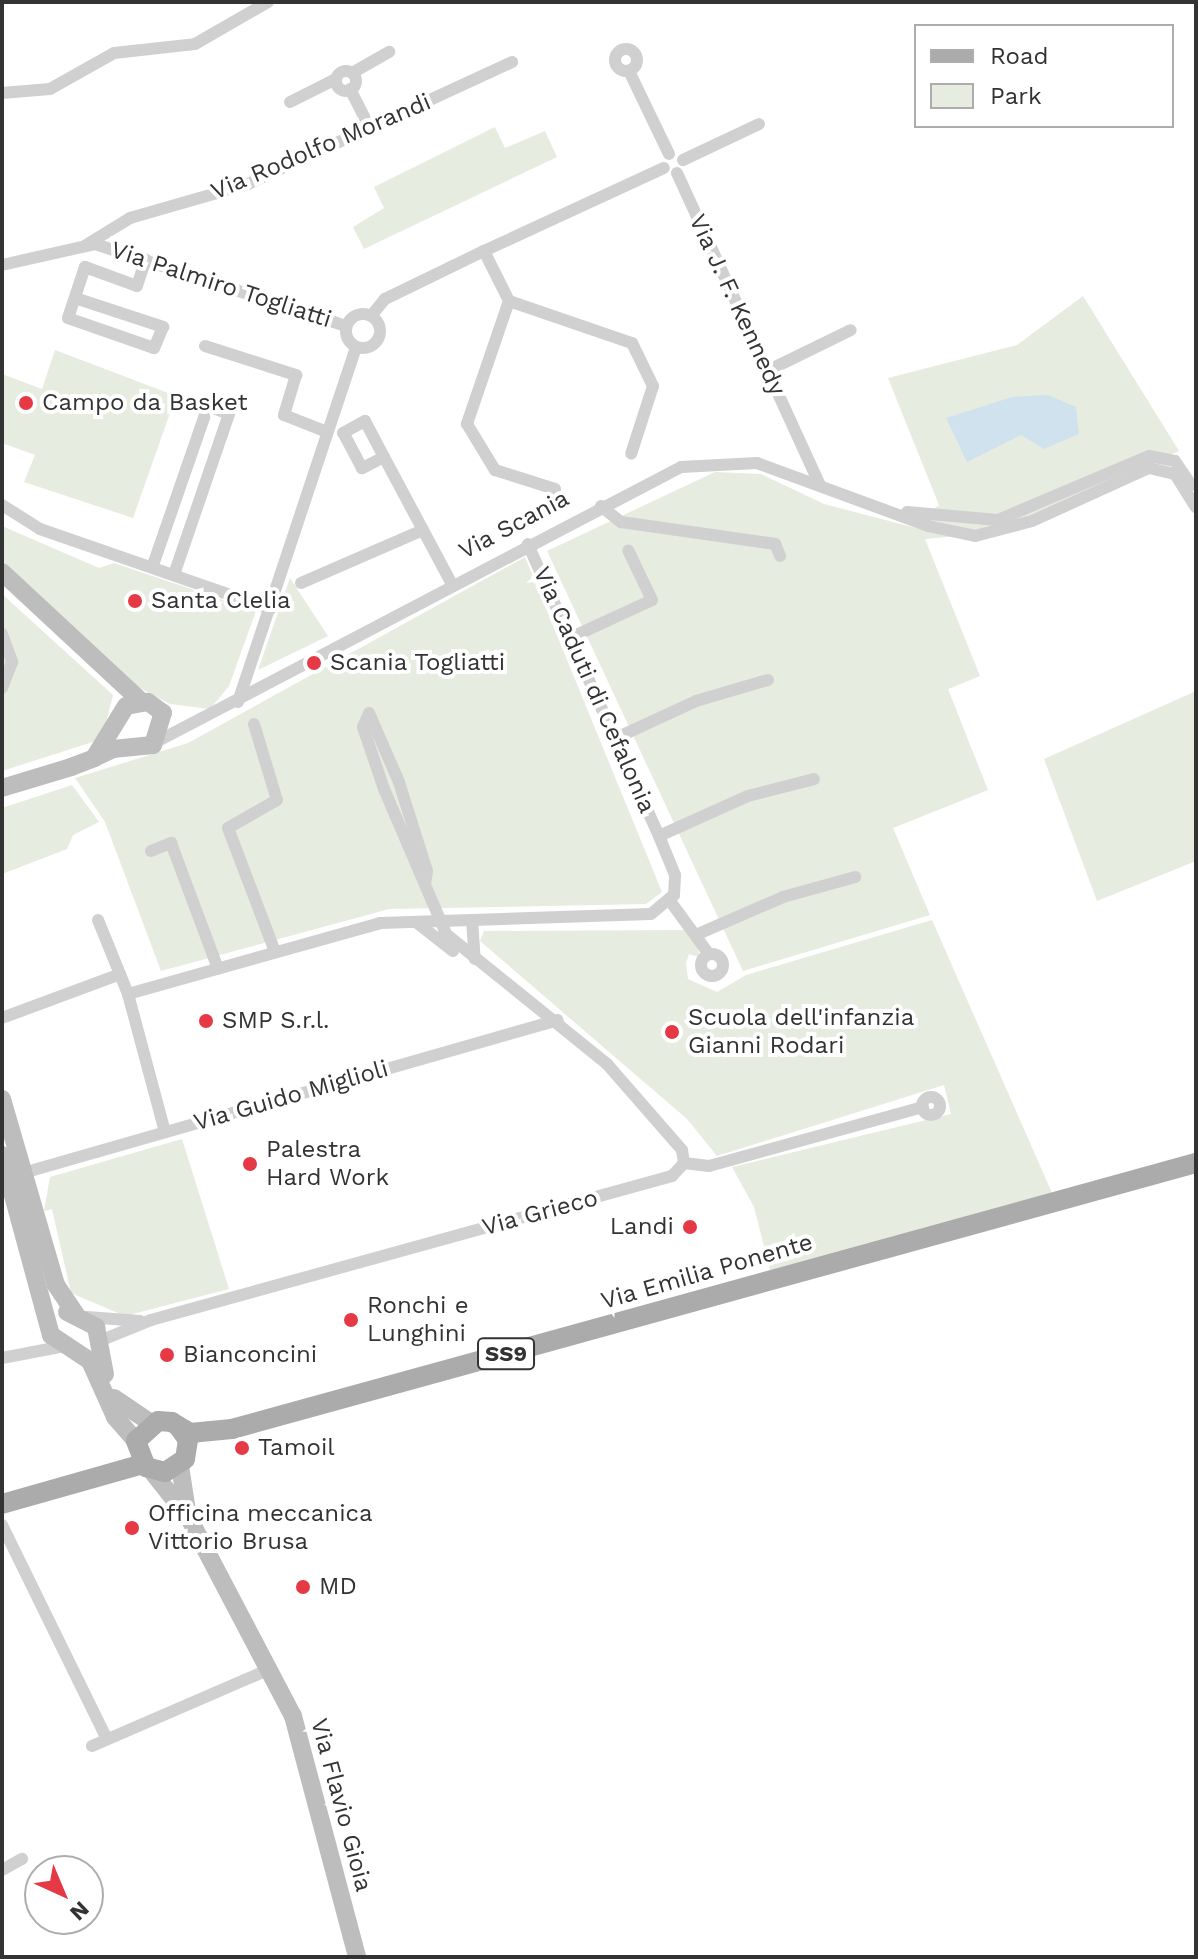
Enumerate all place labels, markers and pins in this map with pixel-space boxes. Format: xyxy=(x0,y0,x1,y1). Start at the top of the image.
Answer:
place label: Campo da Basket xyxy=(42,389,248,417)
marker: Campo da Basket xyxy=(17,394,35,412)
place label: Santa Clelia xyxy=(151,587,291,615)
marker: Santa Clelia xyxy=(126,592,144,610)
place label: Scania Togliatti xyxy=(330,649,506,677)
marker: Scania Togliatti xyxy=(305,654,323,672)
place label: Scuola dell'infanzia Gianni Rodari xyxy=(688,1004,915,1060)
place label: SMP S.r.l. xyxy=(222,1007,330,1035)
marker: SMP S.r.l. xyxy=(197,1012,215,1030)
marker: Scuola dell'infanzia Gianni Rodari xyxy=(663,1023,681,1041)
place label: Palestra Hard Work xyxy=(266,1136,390,1192)
marker: Palestra Hard Work xyxy=(241,1155,259,1173)
place label: Landi xyxy=(610,1213,674,1241)
marker: Landi xyxy=(681,1218,699,1236)
place label: Ronchi e Lunghini xyxy=(367,1292,469,1348)
marker: Ronchi e Lunghini xyxy=(342,1311,360,1329)
place label: Bianconcini xyxy=(183,1341,317,1369)
marker: Bianconcini xyxy=(158,1346,176,1364)
place label: Tamoil xyxy=(258,1434,335,1462)
marker: Tamoil xyxy=(233,1439,251,1457)
place label: Officina meccanica Vittorio Brusa xyxy=(148,1500,373,1556)
marker: Officina meccanica Vittorio Brusa xyxy=(123,1519,141,1537)
place label: MD xyxy=(319,1573,357,1601)
marker: MD xyxy=(294,1578,312,1596)

